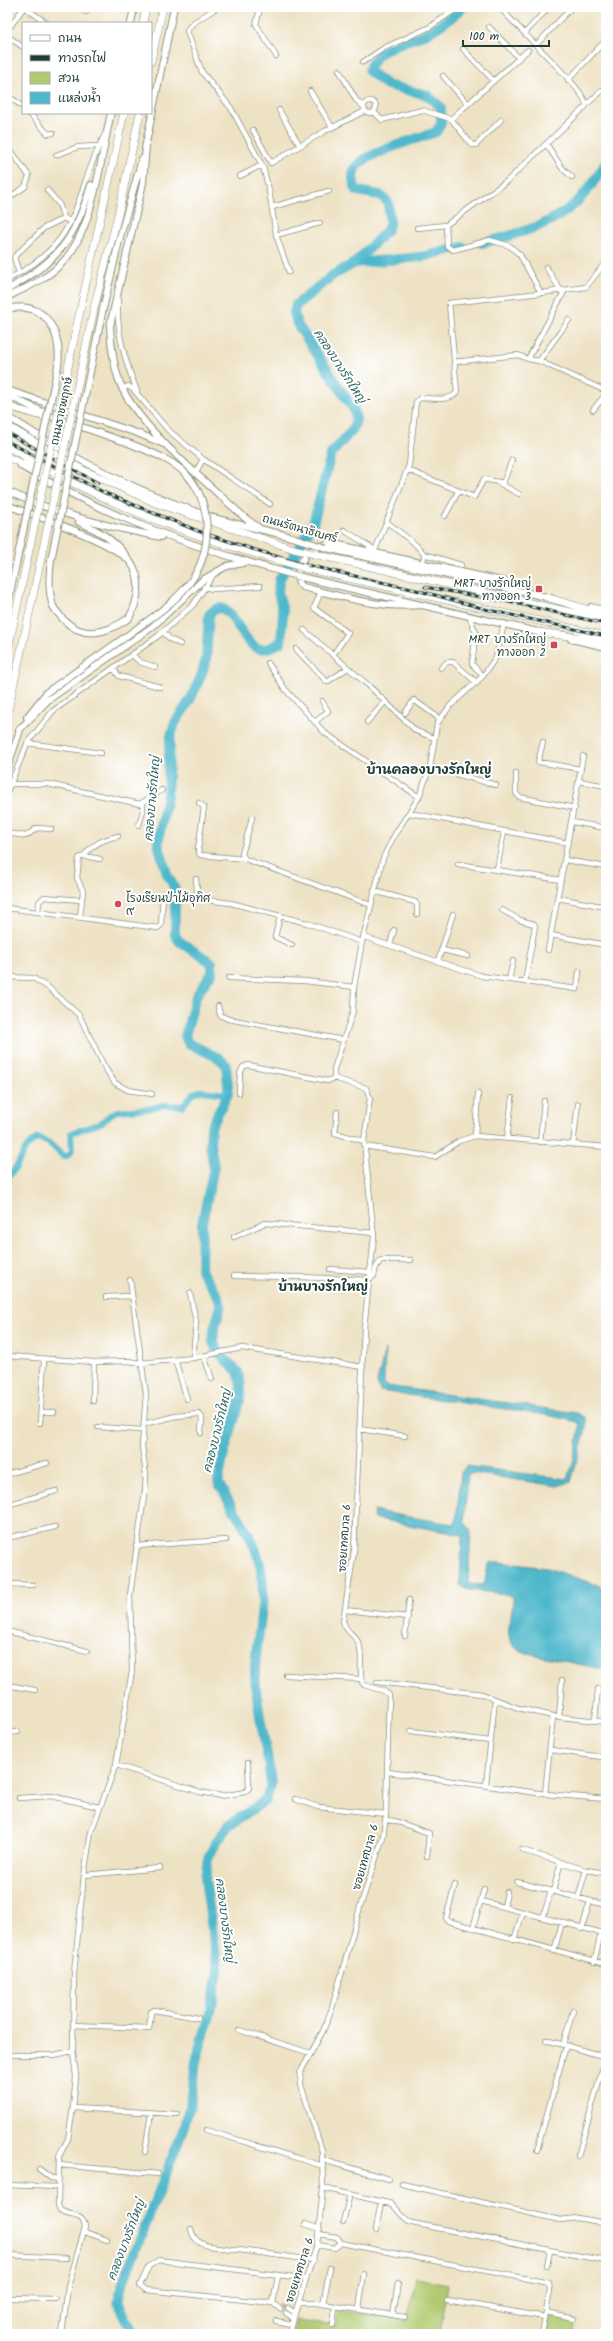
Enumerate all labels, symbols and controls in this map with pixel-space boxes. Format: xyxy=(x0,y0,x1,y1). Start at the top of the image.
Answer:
legend xyxy=(22,22,152,114)
scale bar xyxy=(463,22,549,48)
text: 100 m xyxy=(469,27,500,46)
text: ถนน xyxy=(58,29,82,48)
text: ทางรถไฟ xyxy=(58,49,106,68)
text: สวน xyxy=(58,69,79,88)
text: แหล่งน้ำ xyxy=(58,87,101,108)
water label: คลองบางรักใหญ่ xyxy=(308,325,372,409)
street label: ถนนราชพฤกษ์ xyxy=(46,375,78,447)
street label: ถนนรัตนาธิเบศร์ xyxy=(260,510,340,548)
place label: MRT บางรักใหญ่ ทางออก 3 xyxy=(454,575,531,606)
marker: MRT บางรักใหญ่ ทางออก 3 xyxy=(534,584,544,594)
place label: MRT บางรักใหญ่ ทางออก 2 xyxy=(469,631,546,662)
marker: MRT บางรักใหญ่ ทางออก 2 xyxy=(549,640,559,650)
water label: คลองบางรักใหญ่ xyxy=(139,754,166,842)
district label: บ้านคลองบางรักใหญ่ xyxy=(366,760,492,781)
place label: โรงเรียนป่าไม้อุทิศ ๙ xyxy=(126,890,211,921)
marker: โรงเรียนป่าไม้อุทิศ ๙ xyxy=(113,899,123,909)
district label: บ้านบางรักใหญ่ xyxy=(278,1277,368,1298)
water label: คลองบางรักใหญ่ xyxy=(198,1385,238,1475)
street label: ซอยเทศบาล 6 xyxy=(334,1504,356,1573)
street label: ซอยเทศบาล 6 xyxy=(348,1822,384,1892)
water label: คลองบางรักใหญ่ xyxy=(210,1877,239,1966)
water label: คลองบางรักใหญ่ xyxy=(102,2195,151,2283)
street label: ซอยเทศบาล 6 xyxy=(281,2235,319,2305)

